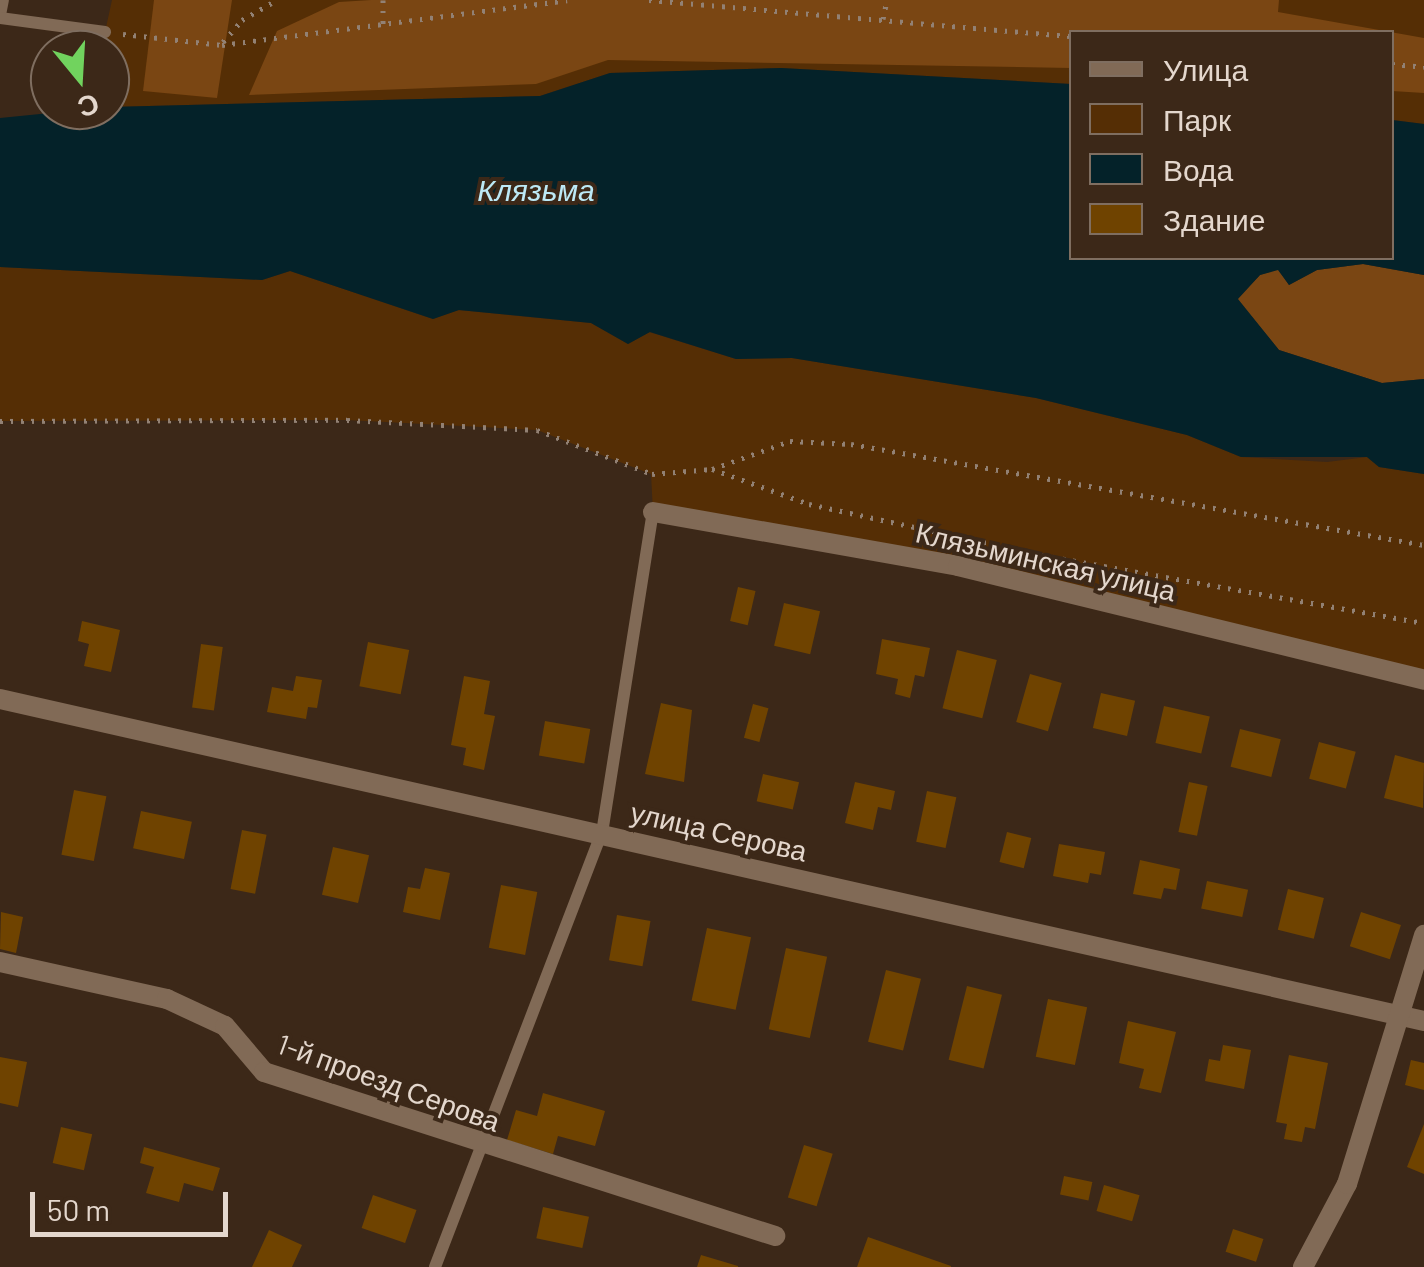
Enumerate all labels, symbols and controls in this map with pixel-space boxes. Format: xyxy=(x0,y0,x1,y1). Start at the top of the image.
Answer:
north arrow xyxy=(30,30,130,130)
legend xyxy=(1069,30,1394,260)
text: Улица xyxy=(1163,51,1248,87)
text: С xyxy=(74,87,104,126)
text: Парк xyxy=(1163,101,1231,137)
text: Вода xyxy=(1163,151,1233,187)
water label: Клязьма xyxy=(477,171,595,207)
text: Здание xyxy=(1163,201,1265,237)
street label: Клязьминская улица xyxy=(913,515,1179,607)
street label: улица Серова xyxy=(628,794,810,868)
street label: 1-й проезд Серова xyxy=(273,1026,505,1138)
scale bar xyxy=(35,1172,232,1234)
text: 50 m xyxy=(47,1191,110,1227)

